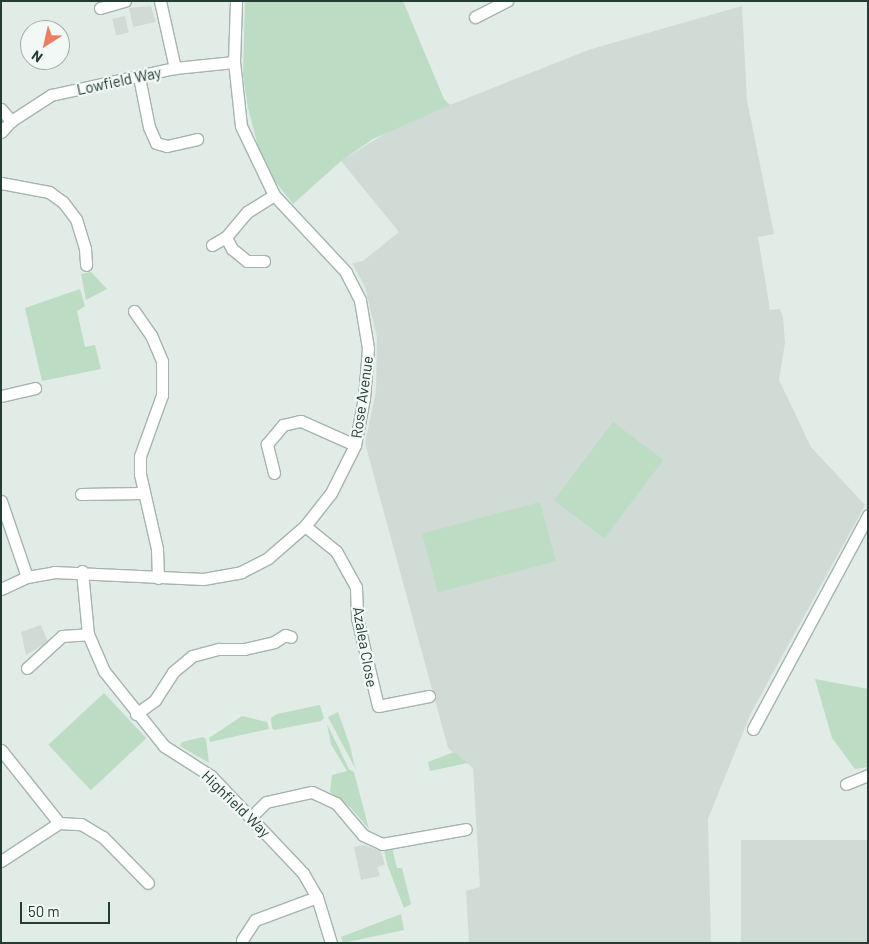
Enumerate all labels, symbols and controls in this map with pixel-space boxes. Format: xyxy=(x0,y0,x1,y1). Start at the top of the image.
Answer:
north arrow xyxy=(20,20,70,70)
text: N xyxy=(28,47,45,67)
street label: Lowfield Way xyxy=(75,63,163,99)
street label: Rose Avenue xyxy=(347,355,377,439)
street label: Azalea Close xyxy=(349,605,381,689)
street label: Highfield Way xyxy=(198,767,274,841)
scale bar xyxy=(22,892,112,924)
text: 50 m xyxy=(28,902,60,920)

